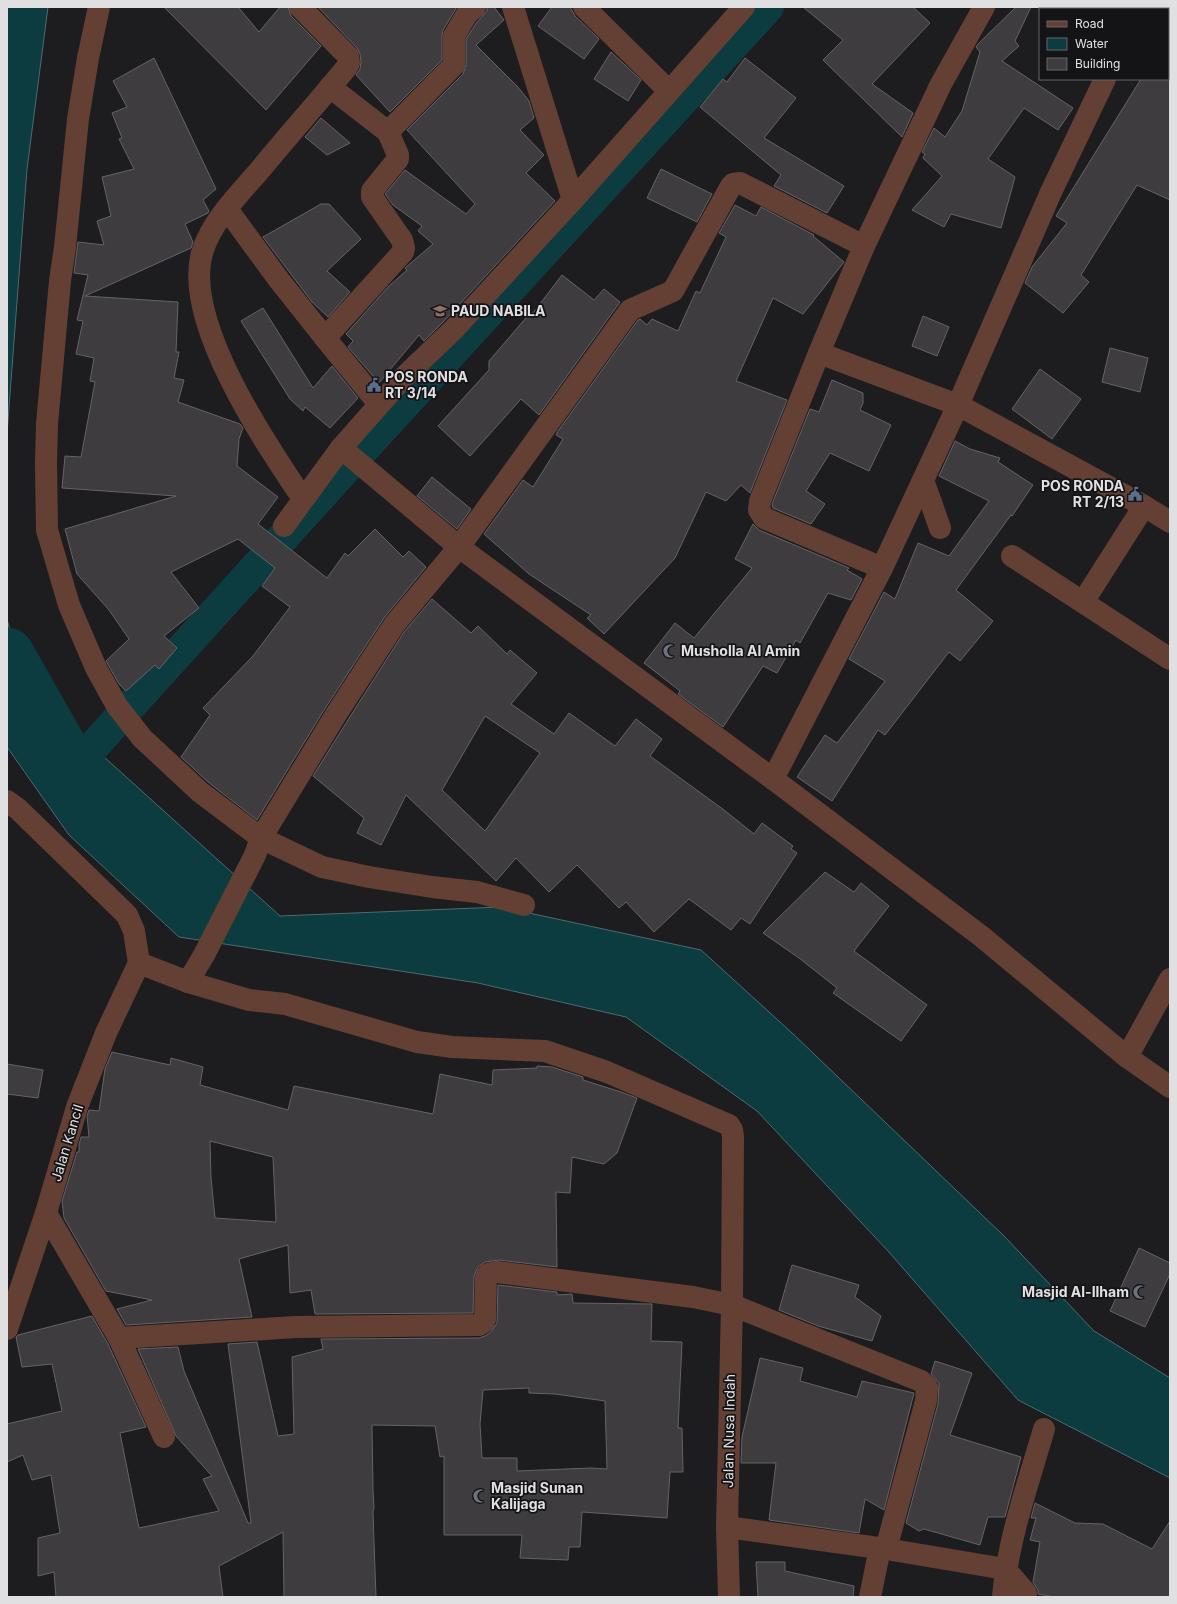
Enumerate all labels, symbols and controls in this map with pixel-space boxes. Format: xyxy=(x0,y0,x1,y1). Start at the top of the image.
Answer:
legend xyxy=(1039,8,1169,80)
text: Road xyxy=(1075,16,1104,31)
text: Water xyxy=(1075,36,1109,51)
text: Building xyxy=(1075,56,1120,71)
place label: PAUD NABILA xyxy=(451,302,546,319)
school or university icon: PAUD NABILA xyxy=(432,303,448,319)
place label: POS RONDA RT 3/14 xyxy=(385,368,469,401)
public building icon: POS RONDA RT 3/14 xyxy=(366,377,382,393)
place label: POS RONDA RT 2/13 xyxy=(1041,477,1125,510)
public building icon: POS RONDA RT 2/13 xyxy=(1127,486,1143,502)
place label: Musholla Al Amin xyxy=(681,642,800,659)
mosque icon: Musholla Al Amin xyxy=(662,643,678,659)
street label: Jalan Kancil xyxy=(47,1102,86,1183)
place label: Masjid Al-Ilham xyxy=(1022,1283,1129,1300)
mosque icon: Masjid Al-Ilham xyxy=(1132,1284,1148,1300)
street label: Jalan Nusa Indah xyxy=(719,1374,738,1488)
place label: Masjid Sunan Kalijaga xyxy=(491,1479,583,1512)
mosque icon: Masjid Sunan Kalijaga xyxy=(472,1488,488,1504)

